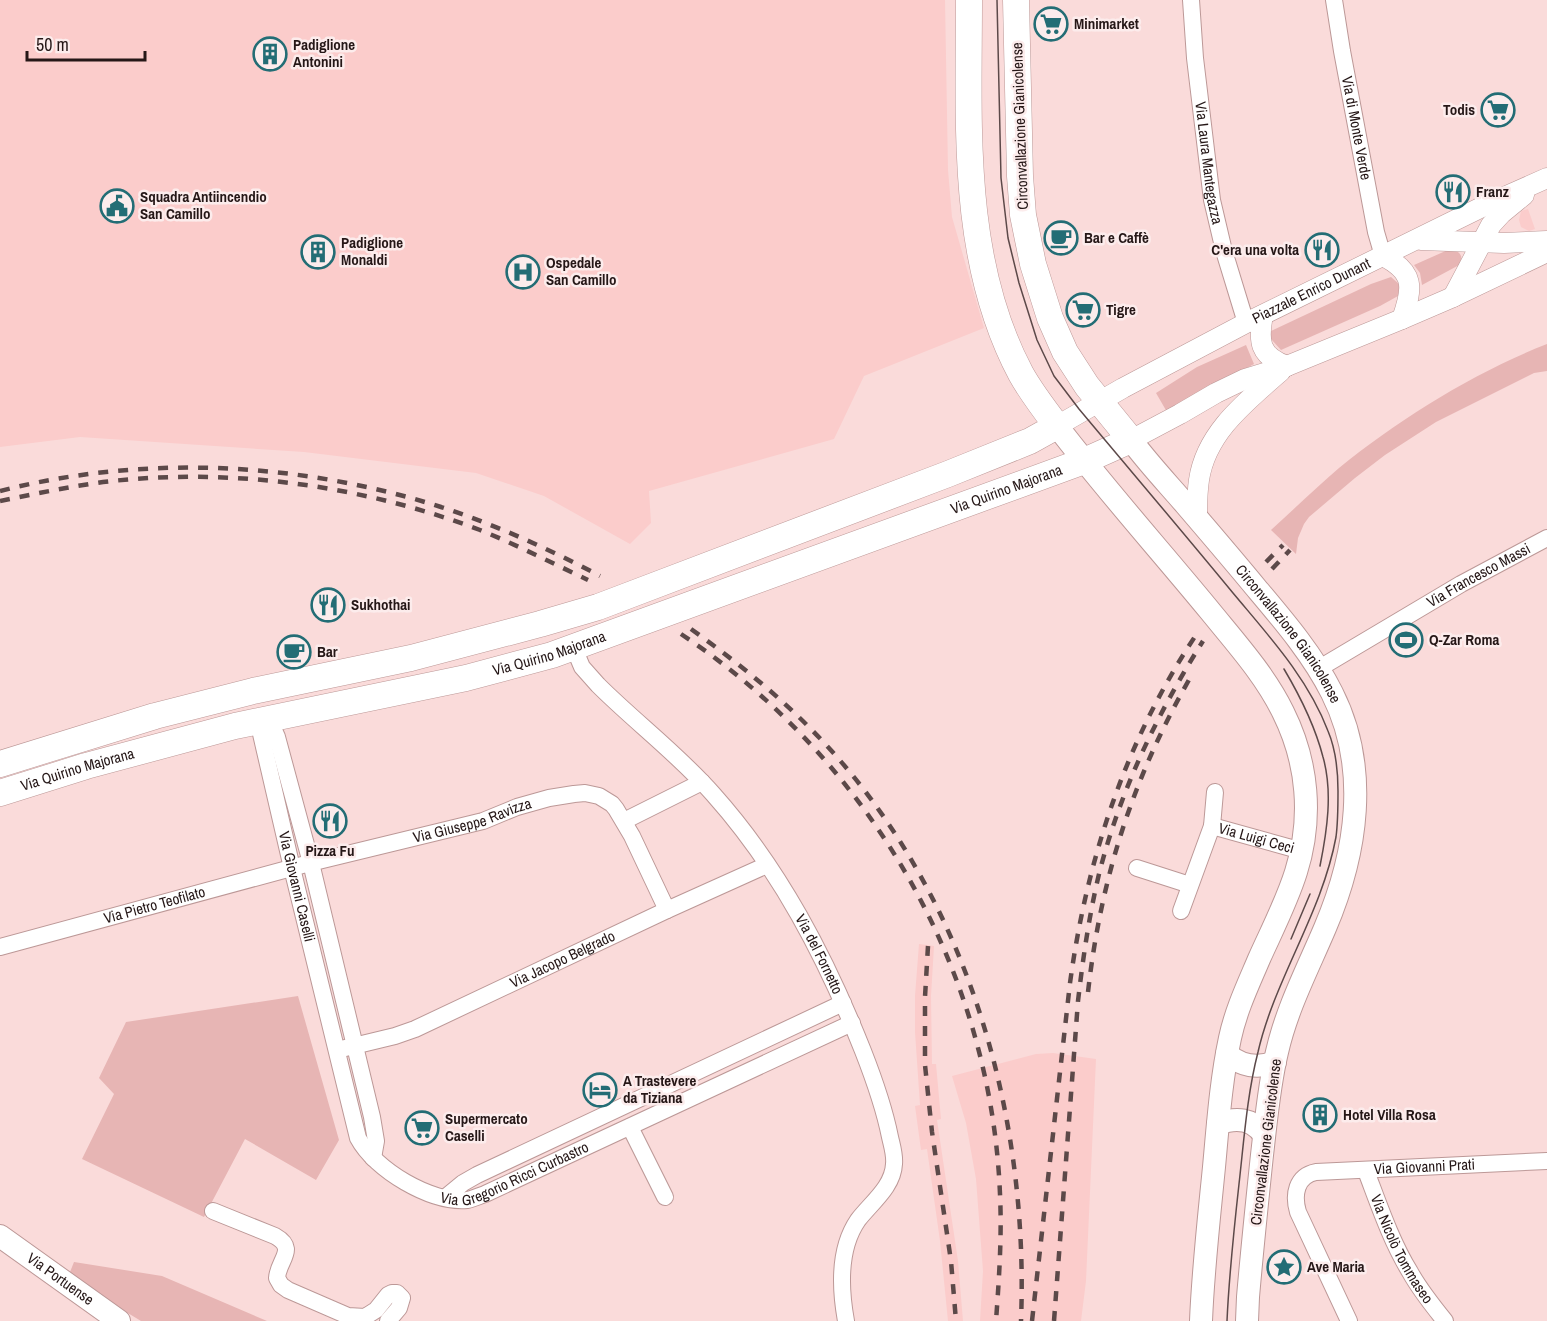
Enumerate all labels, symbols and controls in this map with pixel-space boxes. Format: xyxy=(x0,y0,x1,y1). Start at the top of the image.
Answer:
supermarket icon: Minimarket xyxy=(1033,6,1069,42)
place label: Minimarket xyxy=(1074,13,1139,34)
scale bar xyxy=(27,24,146,62)
text: 50 m xyxy=(36,32,69,57)
place label: Padiglione Antonini xyxy=(293,34,355,72)
building icon: Padiglione Antonini xyxy=(252,36,288,72)
street label: Circonvallazione Gianicolense xyxy=(1006,42,1033,210)
street label: Via di Monte Verde xyxy=(1337,74,1377,182)
supermarket icon: Todis xyxy=(1480,92,1516,128)
place label: Todis xyxy=(1443,99,1475,120)
street label: Via Laura Mantegazza xyxy=(1190,100,1228,226)
restaurant icon: Franz xyxy=(1435,174,1471,210)
place label: Franz xyxy=(1476,181,1509,202)
place label: Squadra Antiincendio San Camillo xyxy=(140,186,267,224)
public building icon: Squadra Antiincendio San Camillo xyxy=(99,188,135,224)
cafe icon: Bar e Caffè xyxy=(1043,220,1079,256)
place label: Bar e Caffè xyxy=(1084,227,1149,248)
place label: Padiglione Monaldi xyxy=(341,232,403,270)
restaurant icon: C'era una volta xyxy=(1304,232,1340,268)
building icon: Padiglione Monaldi xyxy=(300,234,336,270)
place label: C'era una volta xyxy=(1211,239,1299,260)
place label: Ospedale San Camillo xyxy=(546,252,616,290)
street label: Piazzale Enrico Dunant xyxy=(1248,252,1374,328)
hospital icon: Ospedale San Camillo xyxy=(505,254,541,290)
supermarket icon: Tigre xyxy=(1065,292,1101,328)
place label: Tigre xyxy=(1106,299,1136,320)
street label: Via Quirino Majorana xyxy=(947,459,1065,519)
street label: Via Francesco Massi xyxy=(1423,538,1534,612)
street label: Circonvallazione Gianicolense xyxy=(1231,560,1346,707)
restaurant icon: Sukhothai xyxy=(310,587,346,623)
place label: Sukhothai xyxy=(351,594,410,615)
sports icon: Q-Zar Roma xyxy=(1388,622,1424,658)
street label: Via Quirino Majorana xyxy=(490,625,609,680)
place label: Q-Zar Roma xyxy=(1429,629,1500,650)
cafe icon: Bar xyxy=(276,634,312,670)
place label: Bar xyxy=(317,641,338,662)
street label: Via Quirino Majorana xyxy=(18,742,137,796)
street label: Via Giuseppe Ravizza xyxy=(411,792,534,848)
restaurant icon: Pizza Fu xyxy=(312,803,348,839)
street label: Via Luigi Ceci xyxy=(1216,817,1297,858)
street label: Via Giovanni Caselli xyxy=(274,829,321,944)
place label: Pizza Fu xyxy=(305,840,355,861)
street label: Via Pietro Teofilato xyxy=(101,881,208,928)
street label: Via del Fornetto xyxy=(790,910,848,997)
street label: Via Jacopo Belgrado xyxy=(506,925,619,993)
street label: Circonvallazione Gianicolense xyxy=(1245,1057,1286,1226)
place label: A Trastevere da Tiziana xyxy=(623,1070,697,1108)
hotel icon: A Trastevere da Tiziana xyxy=(582,1072,618,1108)
building icon: Hotel Villa Rosa xyxy=(1302,1097,1338,1133)
place label: Hotel Villa Rosa xyxy=(1343,1104,1436,1125)
place label: Supermercato Caselli xyxy=(445,1108,528,1146)
supermarket icon: Supermercato Caselli xyxy=(404,1110,440,1146)
street label: Via Gregorio Ricci Curbastro xyxy=(438,1136,592,1210)
street label: Via Giovanni Prati xyxy=(1373,1153,1475,1179)
street label: Via Nicolò Tommaseo xyxy=(1366,1191,1439,1308)
street label: Via Portuense xyxy=(23,1247,98,1310)
place icon: Ave Maria xyxy=(1266,1249,1302,1285)
place label: Ave Maria xyxy=(1307,1256,1365,1277)

